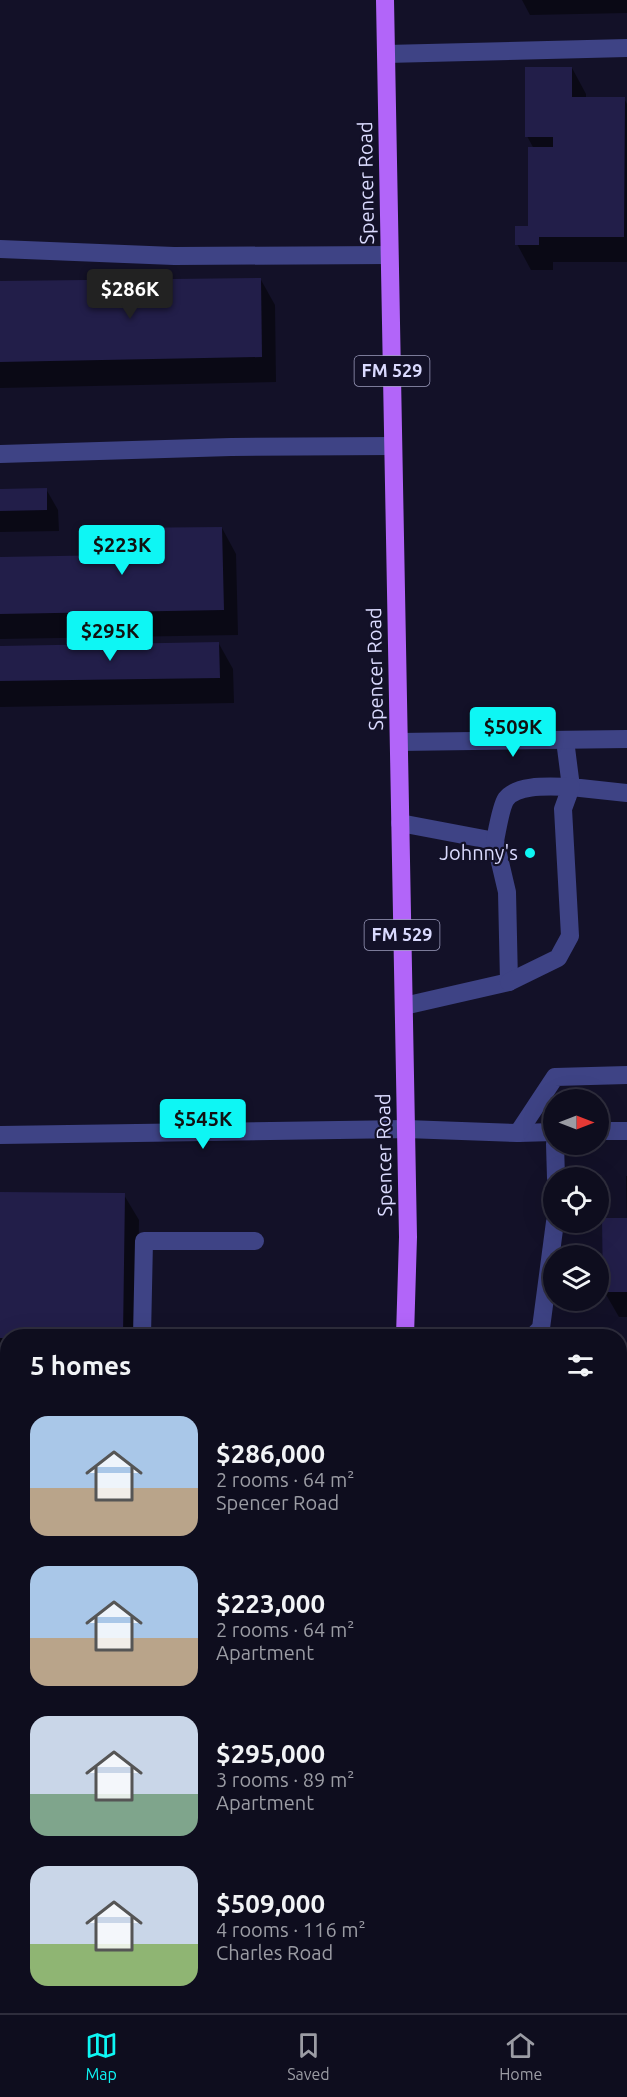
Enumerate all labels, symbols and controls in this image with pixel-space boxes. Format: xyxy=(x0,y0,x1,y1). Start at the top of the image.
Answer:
street label: Spencer Road xyxy=(353,121,378,245)
pin: $286K xyxy=(88,269,172,320)
text: $286K xyxy=(101,277,159,300)
road number: FM 529 xyxy=(354,356,430,386)
pin: $223K xyxy=(80,525,164,576)
text: $223K xyxy=(93,533,151,556)
street label: Spencer Road xyxy=(362,607,387,731)
pin: $295K xyxy=(68,611,152,662)
text: $295K xyxy=(81,619,139,642)
pin: $509K xyxy=(471,707,555,758)
text: $509K xyxy=(484,715,542,738)
place label: Johnny's xyxy=(439,841,518,864)
marker: Johnny's xyxy=(523,846,537,860)
road number: FM 529 xyxy=(364,920,440,950)
north arrow xyxy=(543,1089,609,1155)
map controls xyxy=(543,1089,609,1311)
street label: Spencer Road xyxy=(371,1093,396,1217)
pin: $545K xyxy=(161,1099,245,1150)
text: $545K xyxy=(174,1107,232,1130)
button: locate xyxy=(543,1167,609,1233)
button: layers xyxy=(543,1245,609,1311)
icon: filters xyxy=(564,1349,597,1382)
text: 5 homes xyxy=(30,1351,131,1380)
text: $286,000 xyxy=(216,1439,325,1468)
icon: home xyxy=(78,1440,150,1512)
text: 2 rooms · 64 m² xyxy=(216,1468,354,1491)
text: Spencer Road xyxy=(216,1491,339,1514)
text: $223,000 xyxy=(216,1589,325,1618)
icon: home xyxy=(78,1590,150,1662)
text: 2 rooms · 64 m² xyxy=(216,1618,354,1641)
text: Apartment xyxy=(216,1641,314,1664)
text: $295,000 xyxy=(216,1739,325,1768)
icon: home xyxy=(78,1740,150,1812)
text: 3 rooms · 89 m² xyxy=(216,1768,354,1791)
text: Apartment xyxy=(216,1791,314,1814)
text: $509,000 xyxy=(216,1889,325,1918)
icon: home xyxy=(78,1890,150,1962)
text: 4 rooms · 116 m² xyxy=(216,1918,366,1941)
text: Charles Road xyxy=(216,1941,333,1964)
tab: Map xyxy=(85,2029,118,2083)
tab: Saved xyxy=(287,2029,330,2083)
tab: Home xyxy=(499,2029,542,2083)

